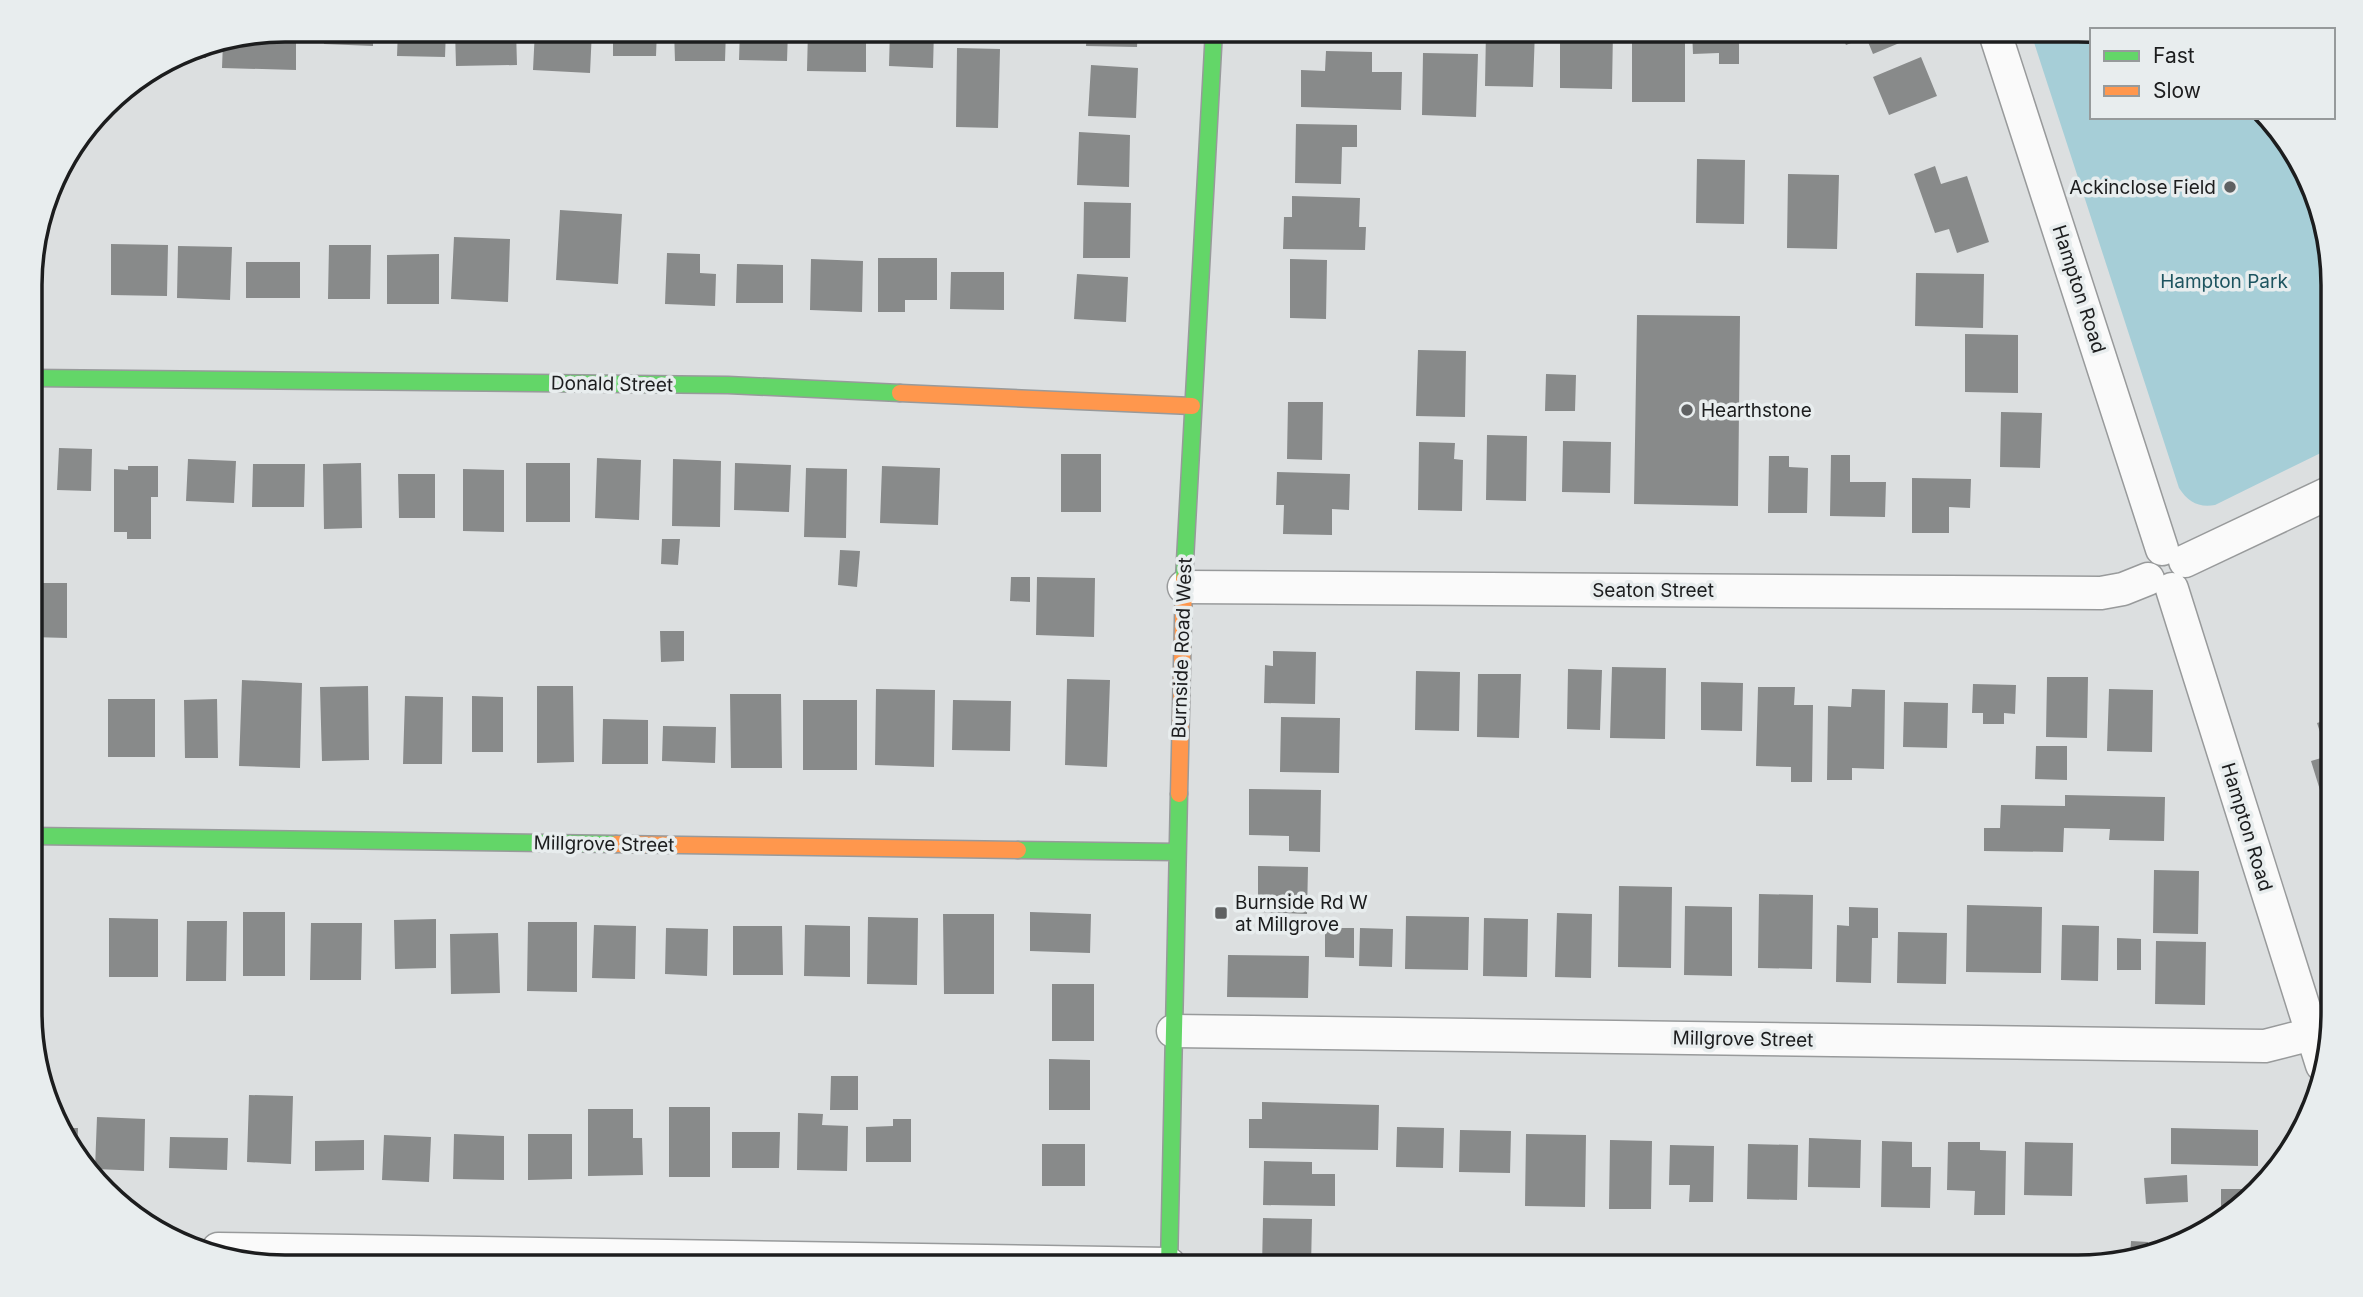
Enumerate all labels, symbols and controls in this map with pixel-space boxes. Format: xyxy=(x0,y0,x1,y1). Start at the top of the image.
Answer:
legend xyxy=(2090,28,2335,119)
text: Fast xyxy=(2153,43,2195,68)
text: Slow xyxy=(2153,78,2201,103)
place label: Ackinclose Field xyxy=(2069,176,2216,199)
marker: Ackinclose Field xyxy=(2222,179,2238,195)
street label: Hampton Road xyxy=(2048,222,2110,356)
park label: Hampton Park xyxy=(2160,270,2288,293)
street label: Donald Street xyxy=(551,371,673,397)
place label: Hearthstone xyxy=(1701,399,1812,422)
marker: Hearthstone xyxy=(1679,402,1695,418)
street label: Burnside Road West xyxy=(1167,557,1197,739)
street label: Seaton Street xyxy=(1592,579,1714,602)
street label: Hampton Road xyxy=(2217,760,2277,894)
street label: Millgrove Street xyxy=(533,831,675,857)
place label: Burnside Rd W at Millgrove xyxy=(1235,891,1368,936)
marker: Burnside Rd W at Millgrove xyxy=(1213,905,1229,921)
street label: Millgrove Street xyxy=(1672,1026,1814,1052)

